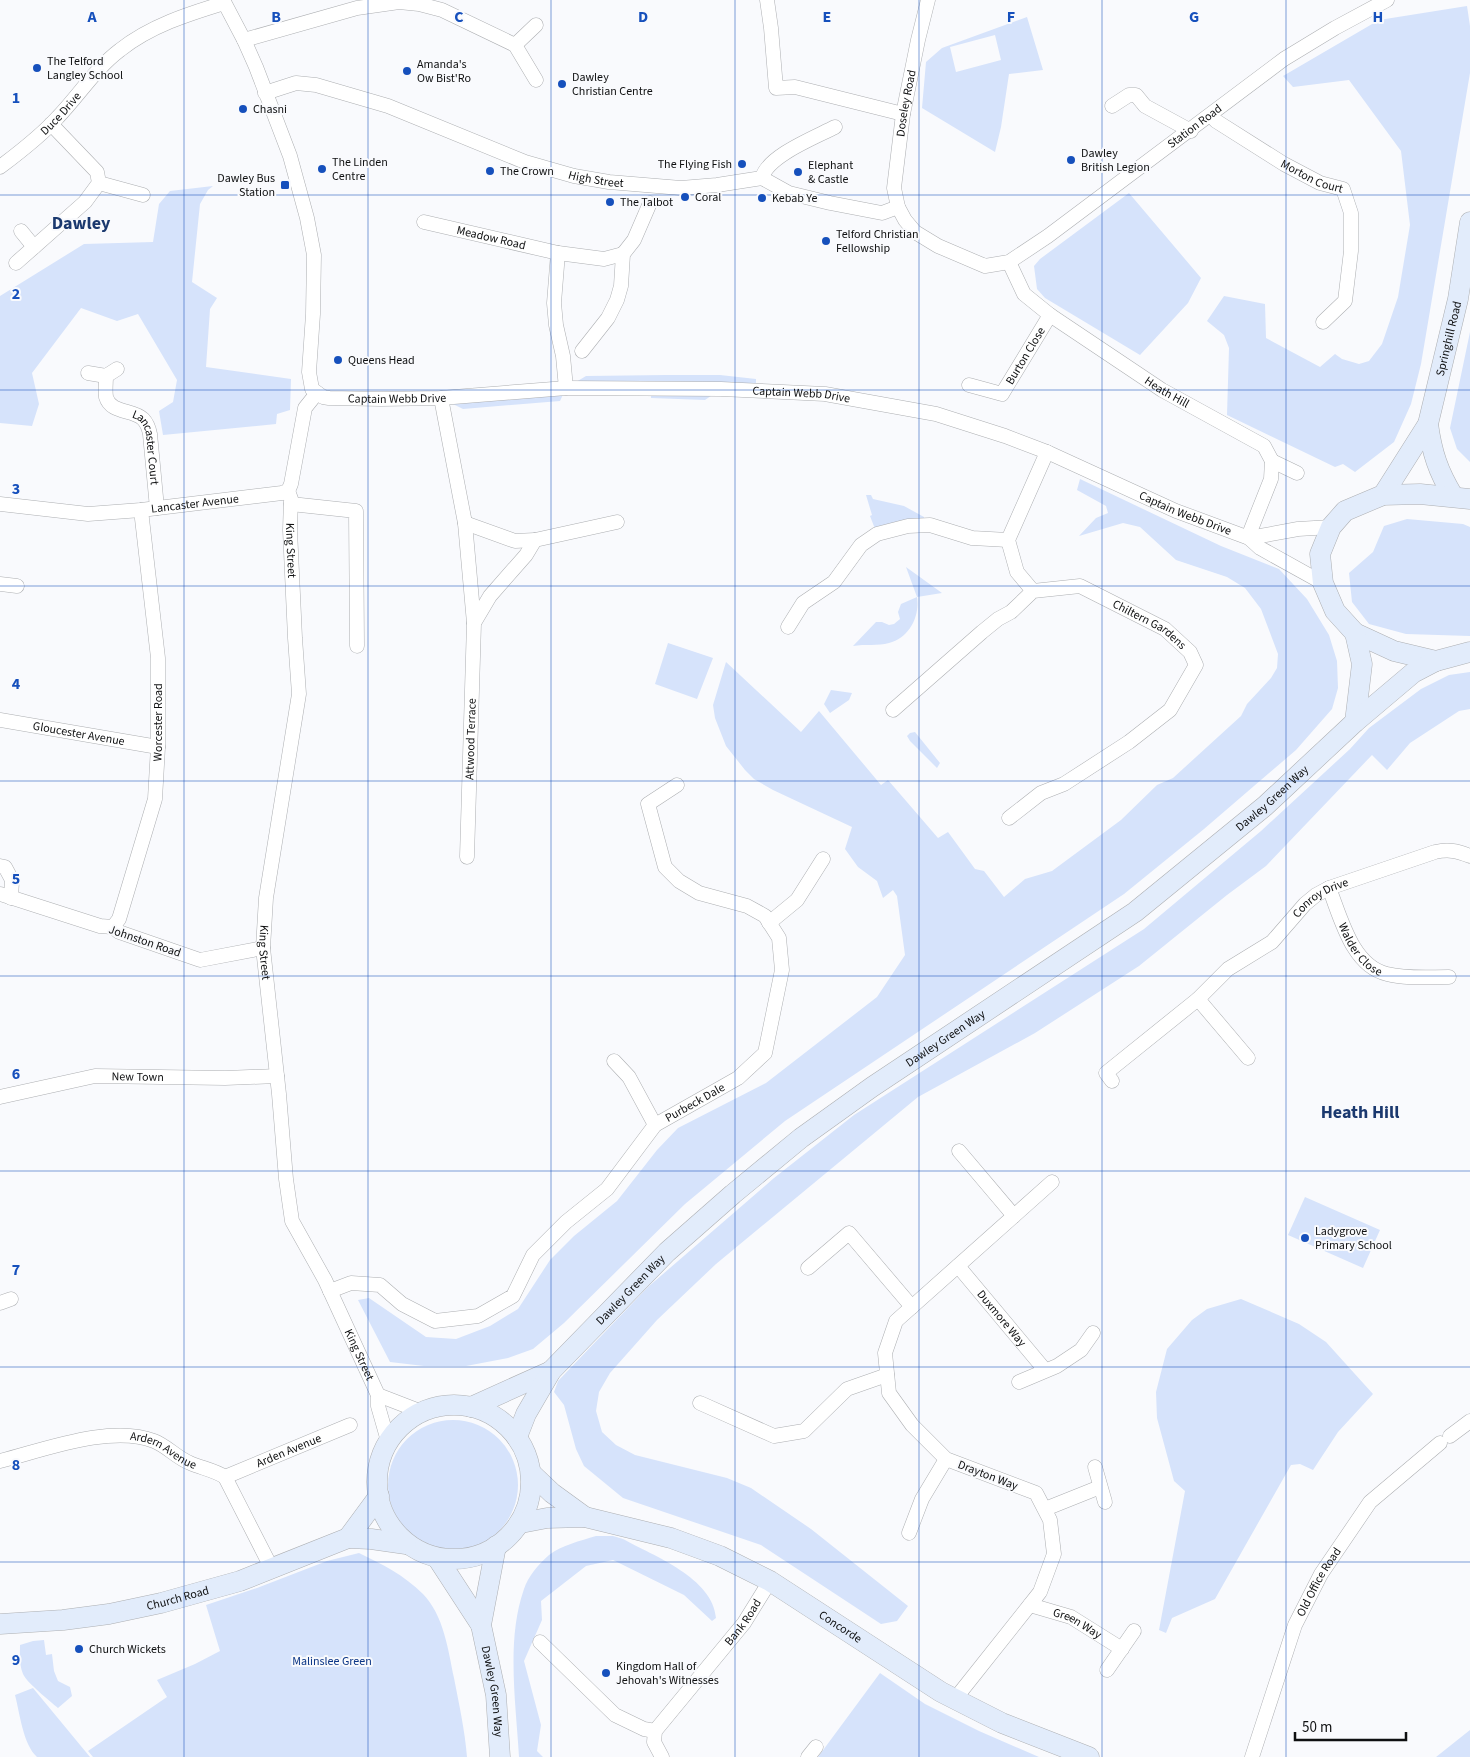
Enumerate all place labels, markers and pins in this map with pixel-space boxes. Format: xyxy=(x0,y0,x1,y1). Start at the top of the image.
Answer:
place label: The Telford Langley School xyxy=(47,53,123,84)
place label: Amanda's Ow Bist'Ro xyxy=(417,56,471,87)
marker: The Telford Langley School xyxy=(31,62,43,74)
marker: Amanda's Ow Bist'Ro xyxy=(401,65,413,77)
place label: Dawley Christian Centre xyxy=(572,69,653,100)
marker: Dawley Christian Centre xyxy=(556,78,568,90)
place label: Chasni xyxy=(253,101,287,118)
marker: Chasni xyxy=(237,103,249,115)
place label: Dawley British Legion xyxy=(1081,145,1150,176)
place label: The Linden Centre xyxy=(332,154,388,185)
marker: Dawley British Legion xyxy=(1065,154,1077,166)
place label: The Flying Fish xyxy=(658,156,732,173)
place label: Elephant & Castle xyxy=(808,157,853,188)
marker: The Flying Fish xyxy=(736,158,748,170)
marker: The Linden Centre xyxy=(316,163,328,175)
place label: The Crown xyxy=(500,163,554,180)
marker: The Crown xyxy=(484,165,496,177)
marker: Elephant & Castle xyxy=(792,166,804,178)
place label: Dawley Bus Station xyxy=(217,170,275,201)
marker: Dawley Bus Station xyxy=(279,179,291,191)
place label: Coral xyxy=(695,189,721,206)
place label: Kebab Ye xyxy=(772,190,818,207)
marker: Coral xyxy=(679,191,691,203)
marker: Kebab Ye xyxy=(756,192,768,204)
place label: The Talbot xyxy=(620,194,673,211)
marker: The Talbot xyxy=(604,196,616,208)
place label: Telford Christian Fellowship xyxy=(836,226,919,257)
marker: Telford Christian Fellowship xyxy=(820,235,832,247)
place label: Queens Head xyxy=(348,352,415,369)
marker: Queens Head xyxy=(332,354,344,366)
place label: Ladygrove Primary School xyxy=(1315,1223,1392,1254)
marker: Ladygrove Primary School xyxy=(1299,1232,1311,1244)
place label: Church Wickets xyxy=(89,1641,166,1658)
marker: Church Wickets xyxy=(73,1643,85,1655)
place label: Kingdom Hall of Jehovah's Witnesses xyxy=(616,1658,719,1689)
marker: Kingdom Hall of Jehovah's Witnesses xyxy=(600,1667,612,1679)

